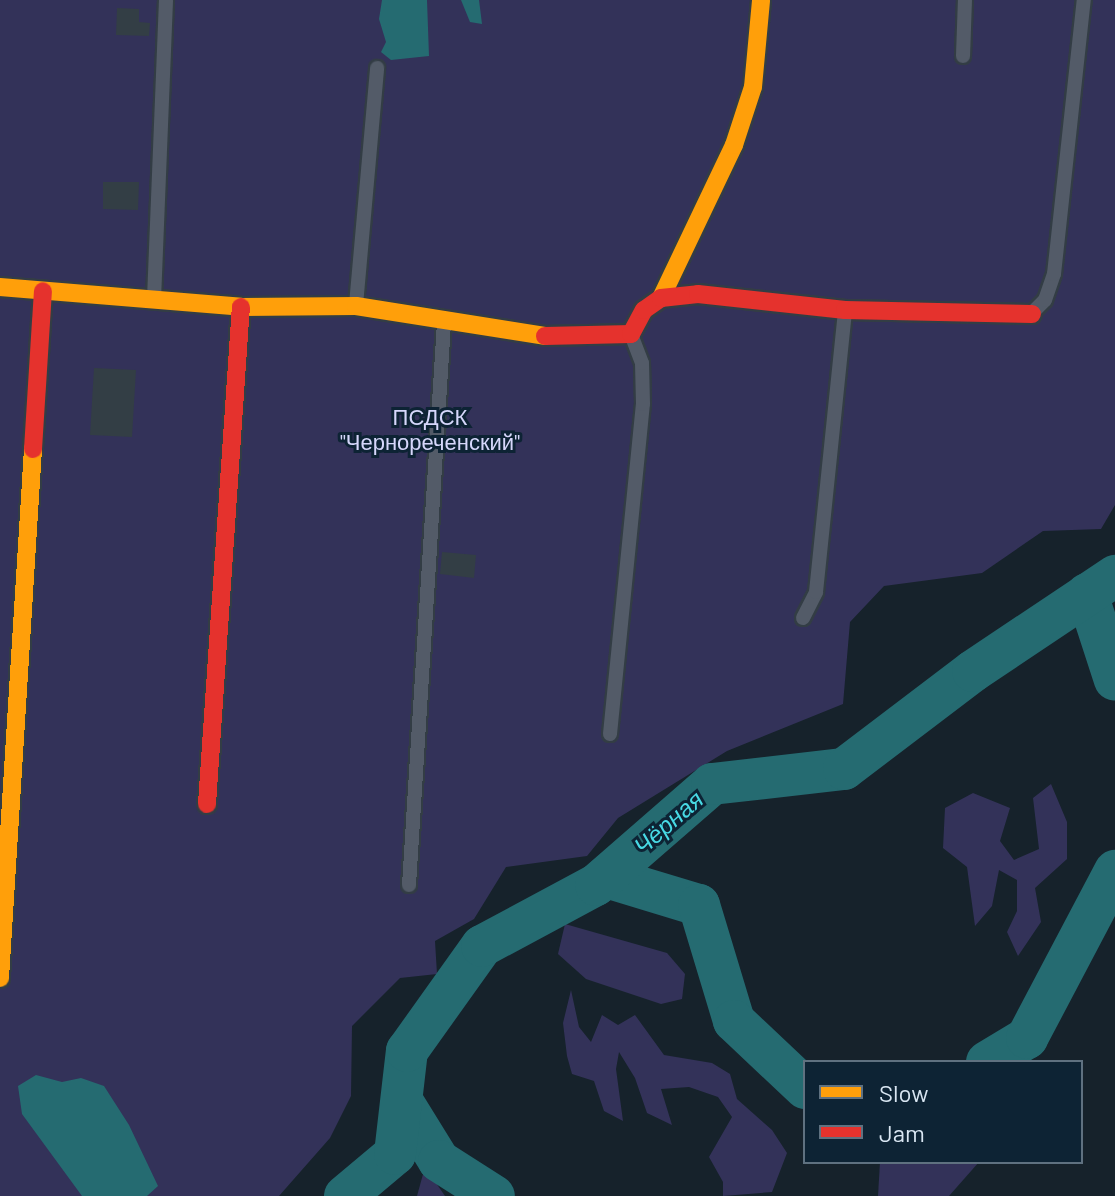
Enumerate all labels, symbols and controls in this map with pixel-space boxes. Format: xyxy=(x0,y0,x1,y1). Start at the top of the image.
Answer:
park label: ПСДСК "Чернореченский" xyxy=(340,403,520,454)
water label: Чёрная xyxy=(628,784,708,860)
legend xyxy=(803,1060,1083,1164)
text: Slow xyxy=(879,1078,928,1107)
text: Jam xyxy=(879,1118,925,1147)

